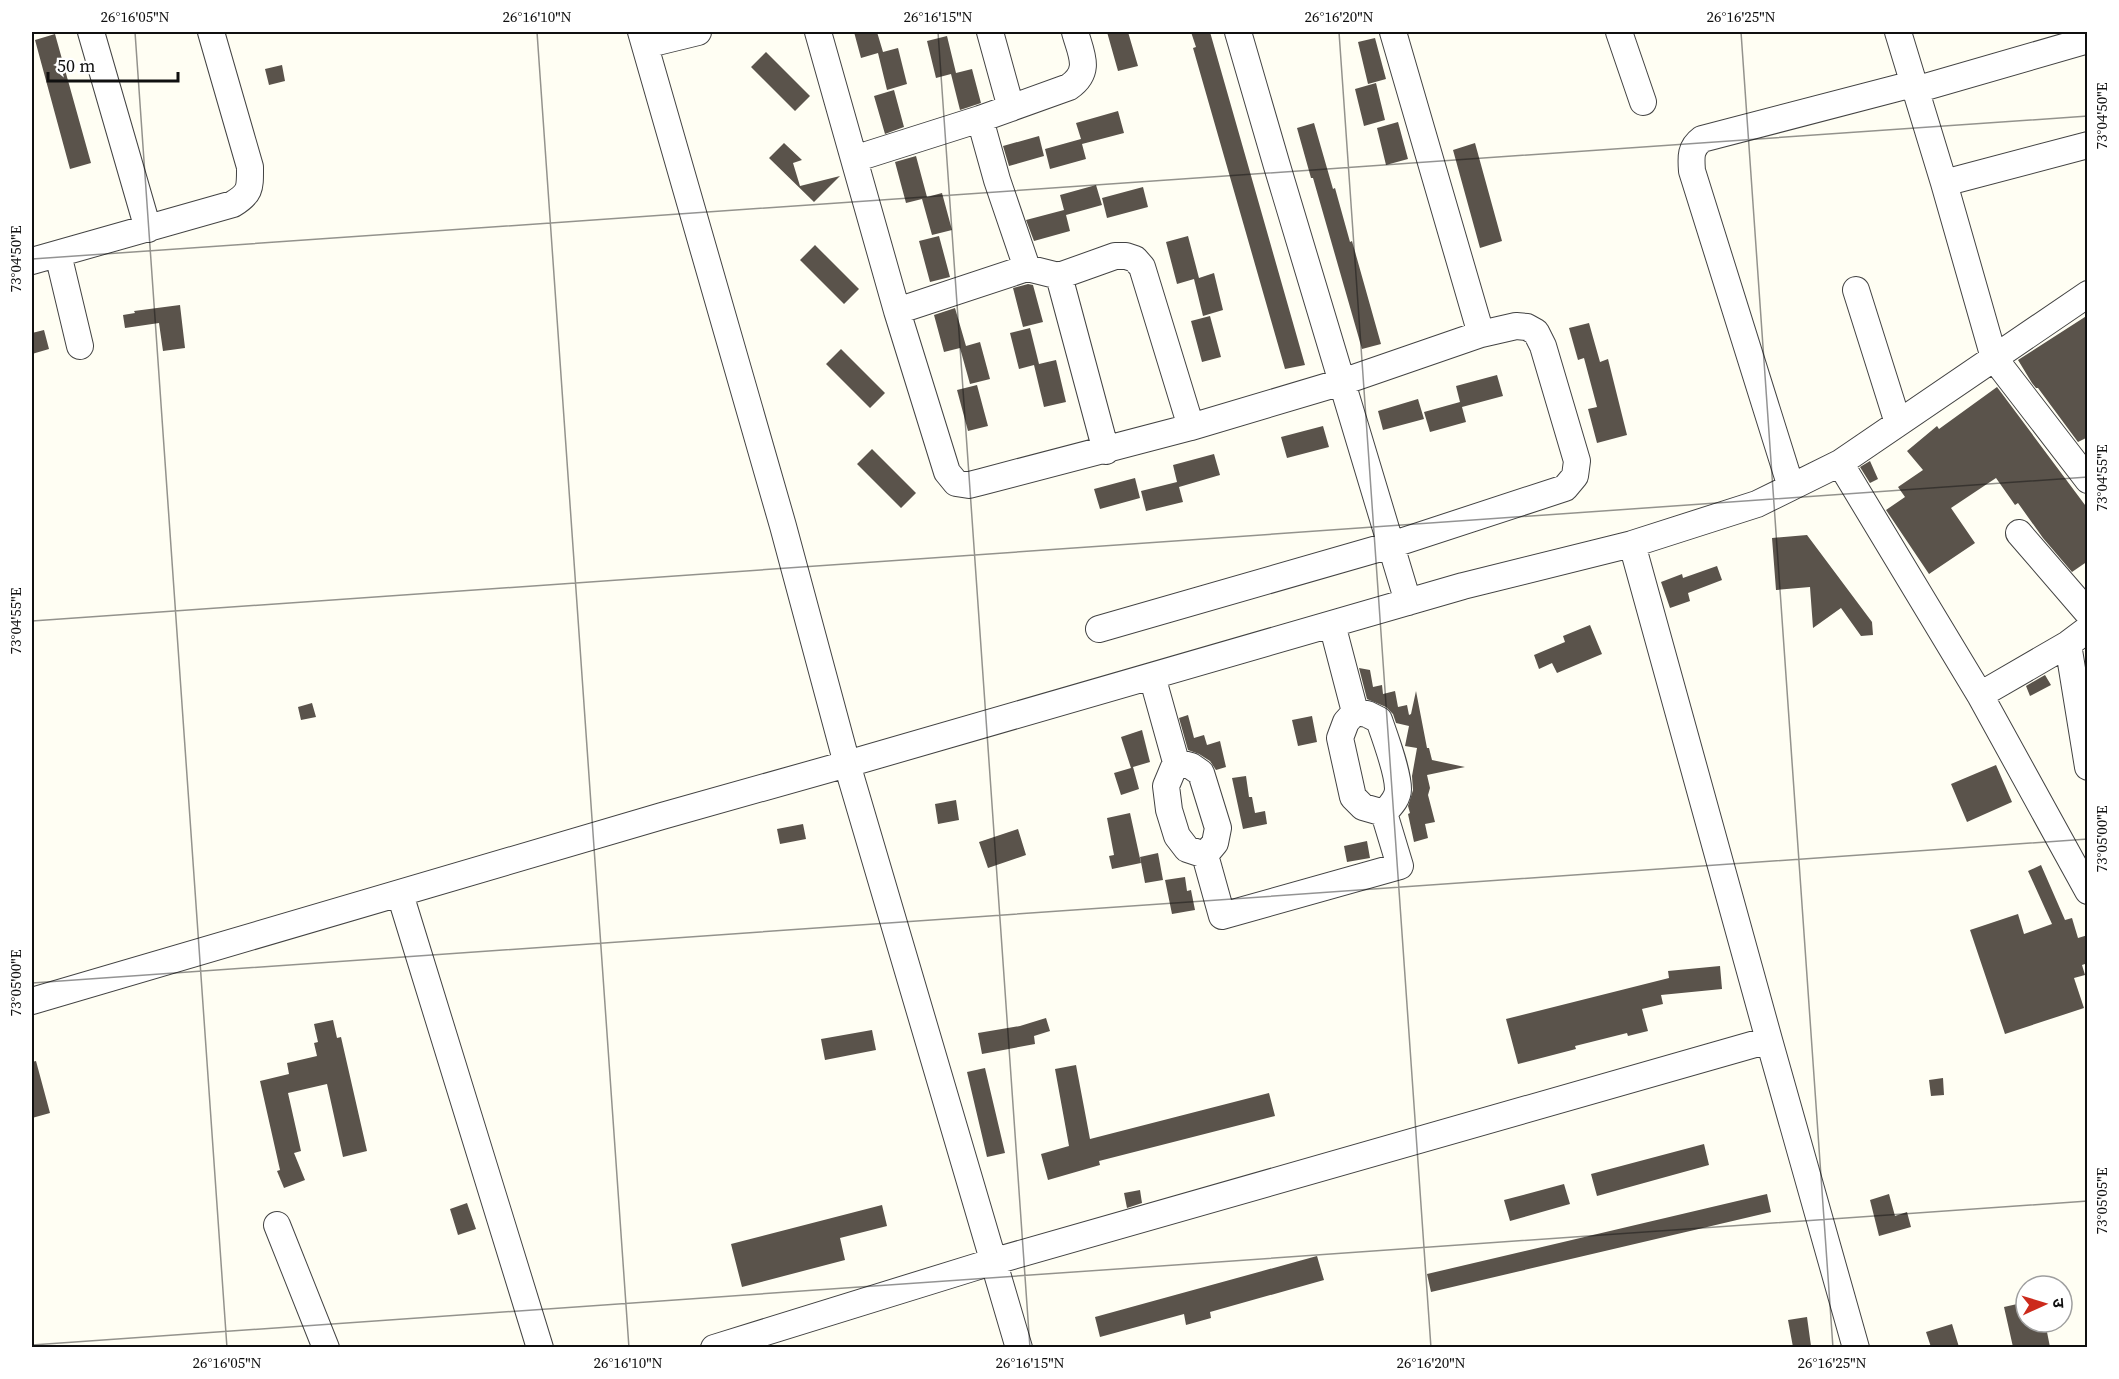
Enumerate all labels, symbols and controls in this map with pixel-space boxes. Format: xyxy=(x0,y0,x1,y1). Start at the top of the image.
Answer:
text: 26°16'05"N xyxy=(100,6,170,27)
text: 26°16'10"N xyxy=(502,6,572,27)
text: 26°16'15"N xyxy=(903,6,973,27)
text: 26°16'20"N xyxy=(1304,6,1374,27)
text: 26°16'25"N xyxy=(1706,6,1776,27)
scale bar xyxy=(48,45,178,83)
text: 50 m xyxy=(57,53,95,78)
text: 73°04'50"E xyxy=(2091,82,2112,150)
text: 73°04'50"E xyxy=(5,225,26,293)
text: 73°04'55"E xyxy=(2091,444,2112,512)
text: 73°04'55"E xyxy=(5,587,26,655)
text: 73°05'00"E xyxy=(2091,805,2112,873)
text: 73°05'00"E xyxy=(5,949,26,1017)
text: 73°05'05"E xyxy=(2091,1167,2112,1235)
north arrow xyxy=(2014,1274,2074,1334)
text: उ xyxy=(2048,1298,2070,1309)
text: 26°16'05"N xyxy=(192,1352,262,1373)
text: 26°16'10"N xyxy=(593,1352,663,1373)
text: 26°16'15"N xyxy=(995,1352,1065,1373)
text: 26°16'20"N xyxy=(1396,1352,1466,1373)
text: 26°16'25"N xyxy=(1797,1352,1867,1373)

